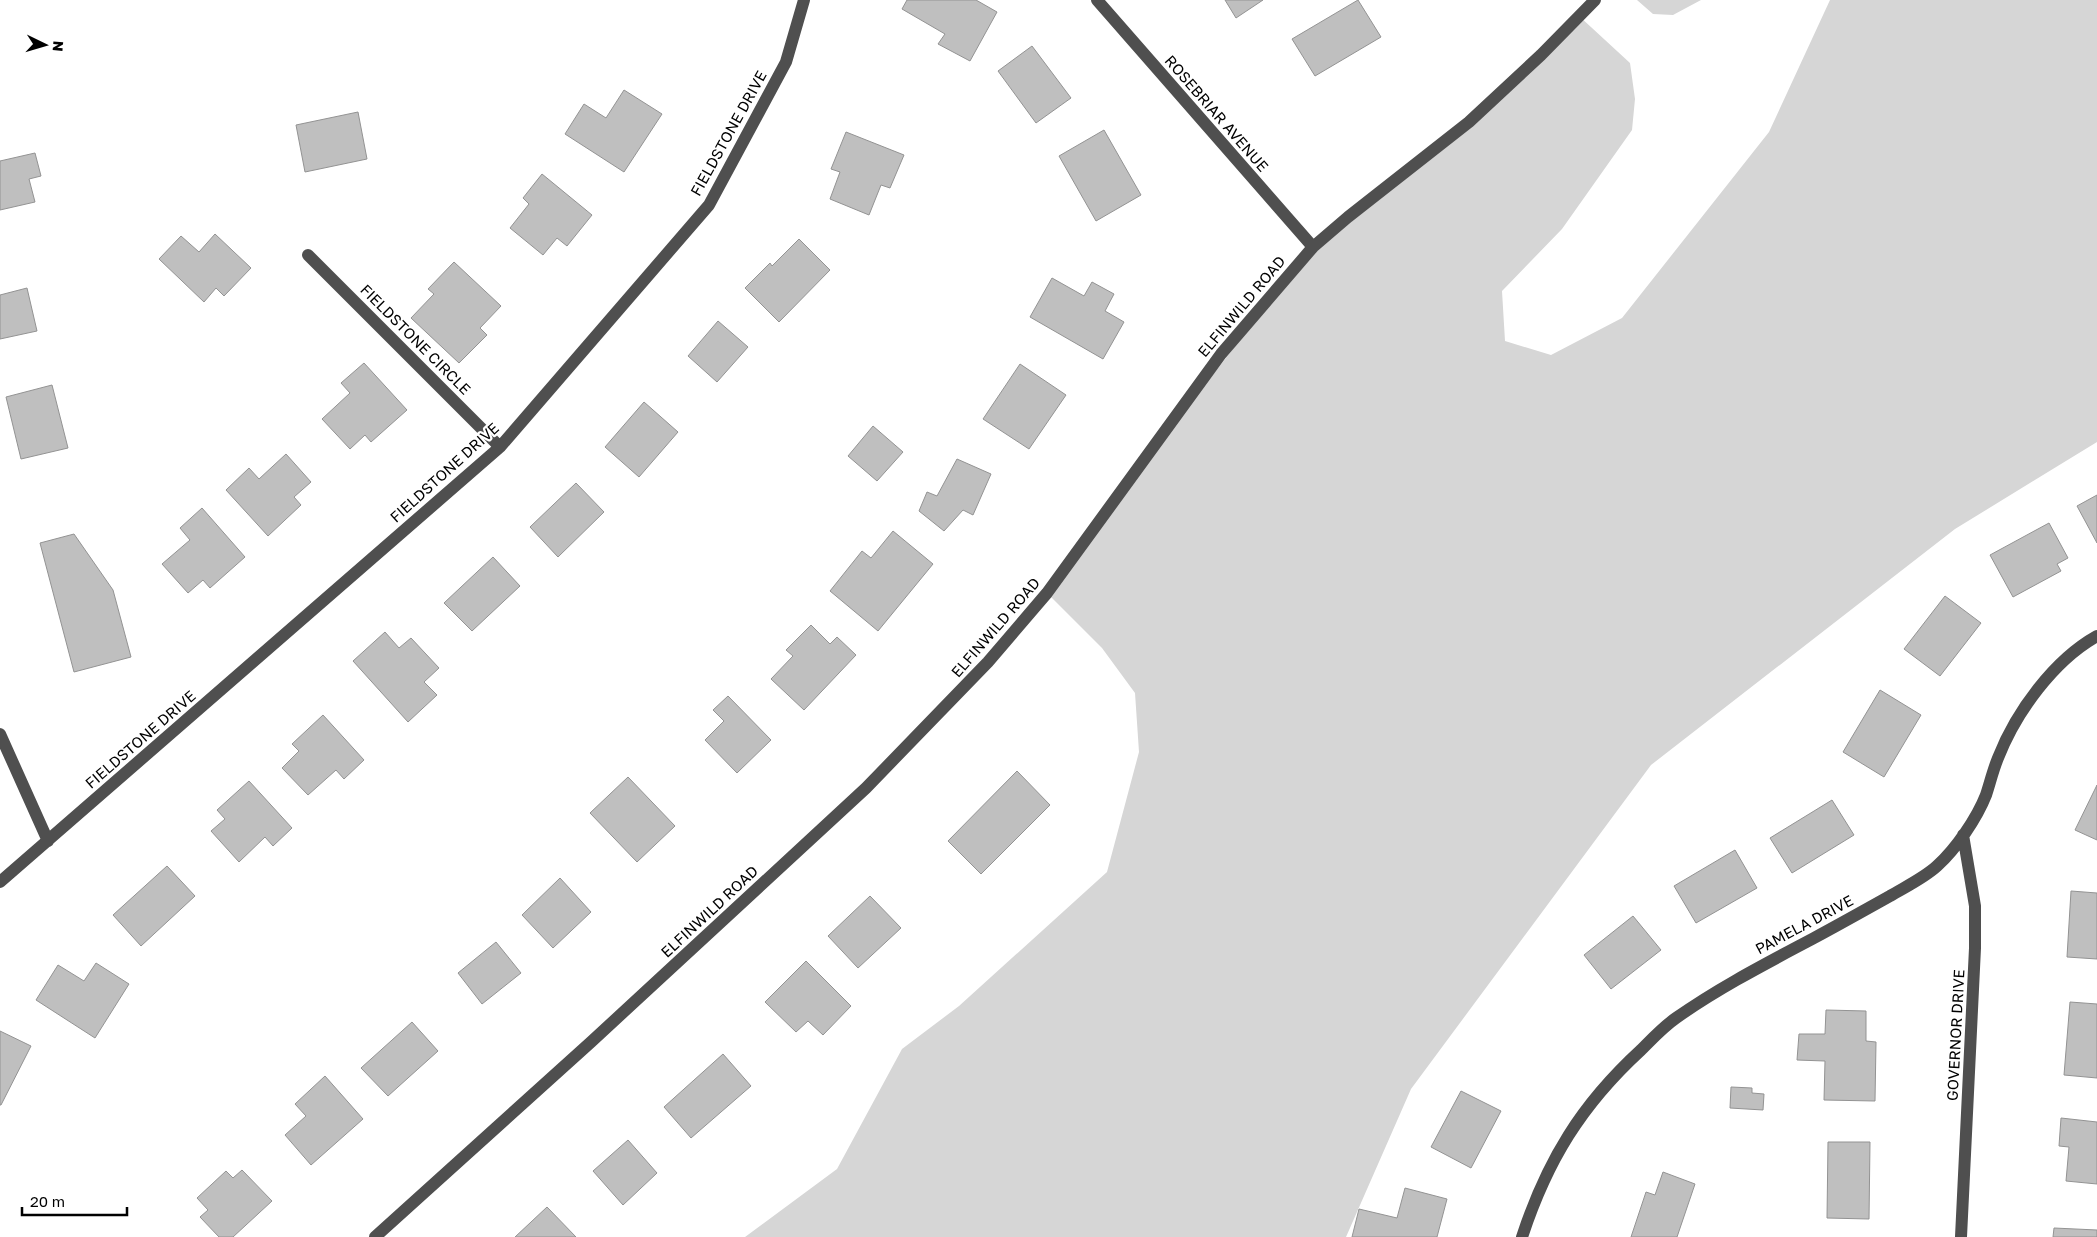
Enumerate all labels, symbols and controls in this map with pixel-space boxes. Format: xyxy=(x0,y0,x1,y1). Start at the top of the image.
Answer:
north arrow xyxy=(20,20,70,70)
text: N xyxy=(50,40,67,52)
street label: ROSEBRIAR AVENUE xyxy=(1162,51,1272,175)
street label: FIELDSTONE DRIVE xyxy=(686,67,770,199)
street label: ELFINWILD ROAD xyxy=(1194,252,1288,360)
street label: FIELDSTONE CIRCLE xyxy=(357,280,475,398)
street label: FIELDSTONE DRIVE xyxy=(386,418,502,526)
street label: ELFINWILD ROAD xyxy=(947,573,1043,681)
street label: FIELDSTONE DRIVE xyxy=(81,686,199,792)
street label: ELFINWILD ROAD xyxy=(657,861,761,961)
street label: PAMELA DRIVE xyxy=(1752,891,1856,957)
street label: GOVERNOR DRIVE xyxy=(1943,969,1967,1101)
scale bar xyxy=(22,1184,128,1216)
text: 20 m xyxy=(30,1192,65,1210)

